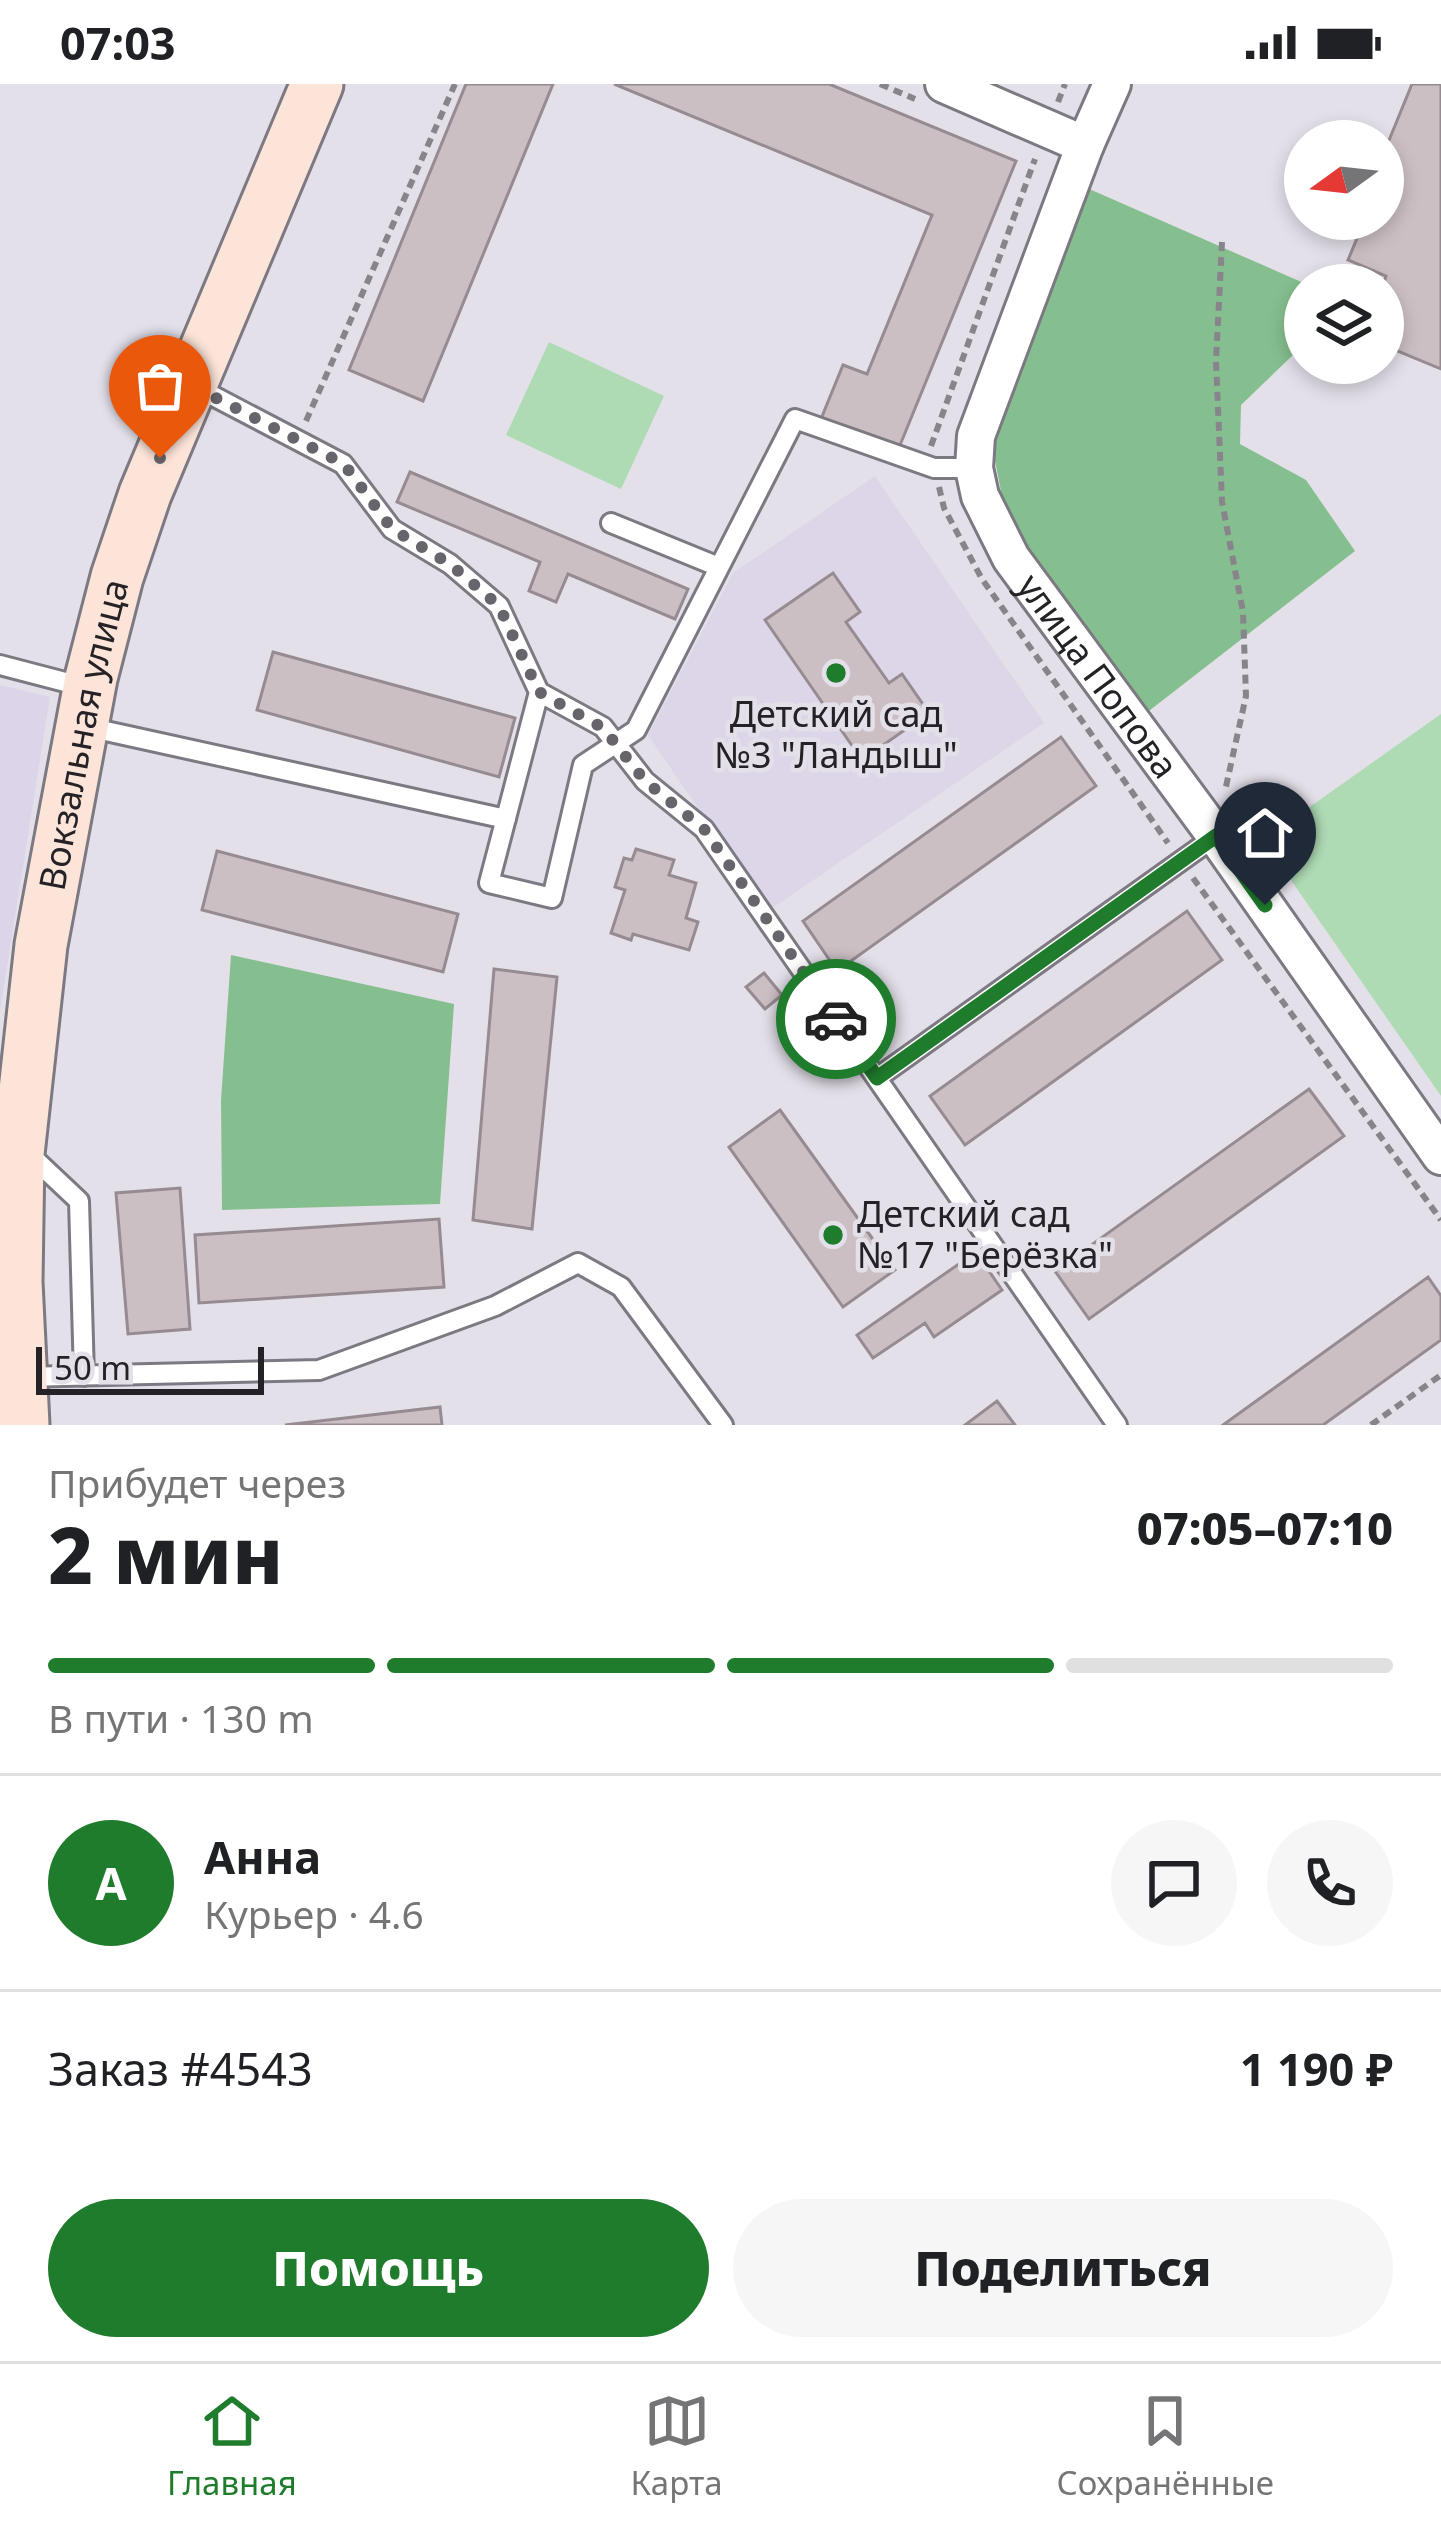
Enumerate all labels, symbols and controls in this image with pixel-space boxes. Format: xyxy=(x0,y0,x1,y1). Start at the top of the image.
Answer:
text: 07:03 xyxy=(60,12,176,73)
north arrow xyxy=(1284,120,1404,240)
map controls xyxy=(1284,120,1404,384)
button: layers xyxy=(1284,264,1404,384)
pin xyxy=(109,335,211,458)
icon: bag xyxy=(127,353,193,419)
street label: улица Попова xyxy=(1007,563,1190,788)
street label: Вокзальная улица xyxy=(27,574,139,894)
marker: Детский сад №3 "Ландыш" xyxy=(823,660,849,686)
place label: Детский сад №3 "Ландыш" xyxy=(714,689,958,779)
pin xyxy=(1214,782,1316,905)
icon: home xyxy=(1232,800,1298,866)
courier xyxy=(776,959,896,1079)
icon: car xyxy=(803,986,869,1052)
place label: Детский сад №17 "Берёзка" xyxy=(857,1189,1113,1279)
marker: Детский сад №17 "Берёзка" xyxy=(820,1222,846,1248)
scale bar xyxy=(36,1341,264,1394)
text: 50 m xyxy=(54,1345,131,1390)
text: Прибудет через xyxy=(48,1456,346,1509)
text: 07:05–07:10 xyxy=(1137,1497,1393,1558)
text: 2 мин xyxy=(48,1501,283,1607)
text: В пути · 130 m xyxy=(48,1691,314,1744)
button: chat xyxy=(1111,1820,1237,1946)
button: phone xyxy=(1267,1820,1393,1946)
text: Анна xyxy=(204,1826,321,1887)
text: А xyxy=(95,1852,127,1913)
text: Курьер · 4.6 xyxy=(204,1887,424,1940)
text: Заказ #4543 xyxy=(48,2038,313,2099)
text: 1 190 ₽ xyxy=(1240,2038,1393,2099)
button: Помощь xyxy=(48,2199,709,2337)
button: Поделиться xyxy=(733,2199,1393,2337)
tab: Главная xyxy=(167,2388,297,2505)
tab: Карта xyxy=(631,2388,723,2505)
tab: Сохранённые xyxy=(1057,2388,1274,2505)

